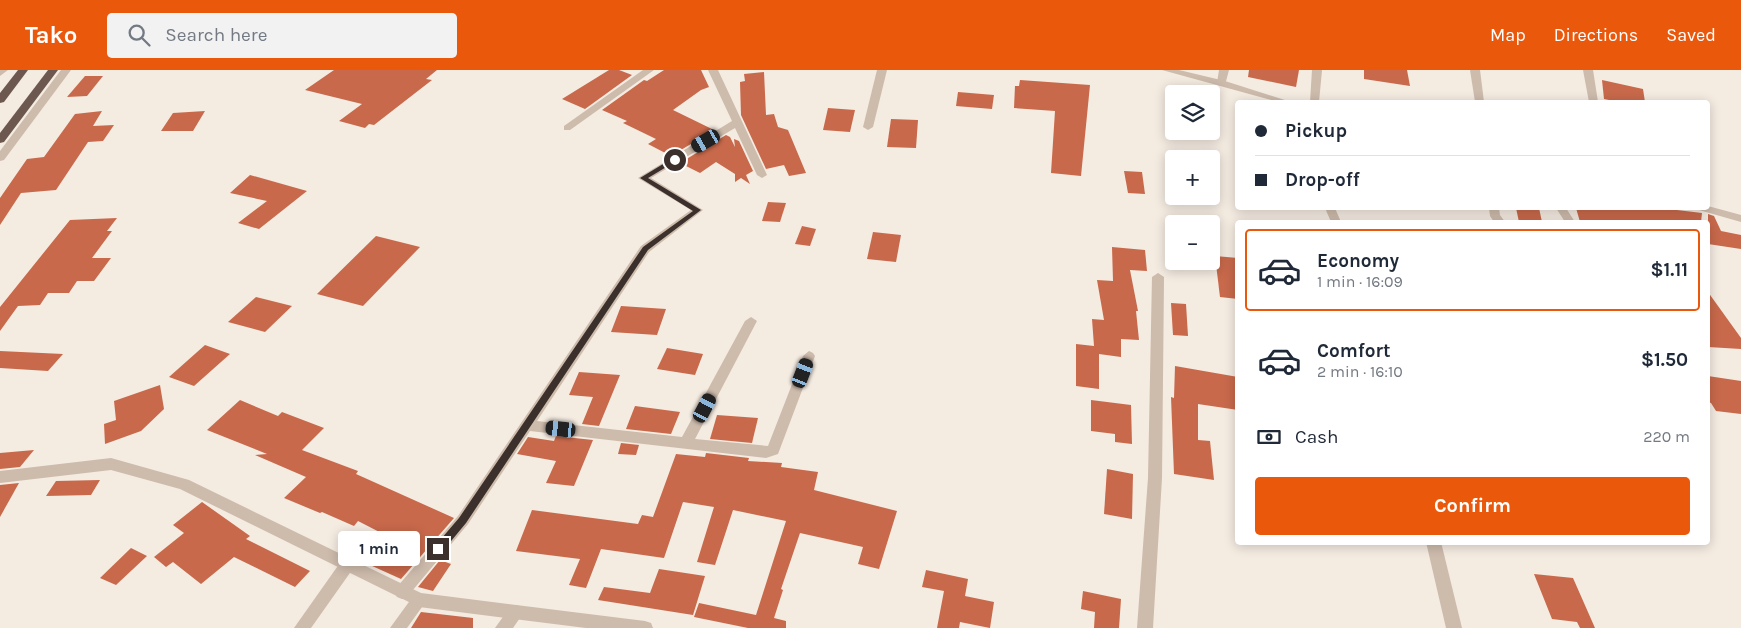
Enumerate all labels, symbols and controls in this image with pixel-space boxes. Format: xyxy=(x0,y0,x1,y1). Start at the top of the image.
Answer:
search box xyxy=(107,13,457,58)
text: Tako xyxy=(25,21,77,49)
icon: search xyxy=(125,21,153,49)
text: Search here xyxy=(165,24,268,46)
text: Map xyxy=(1490,24,1526,46)
text: Directions xyxy=(1554,24,1638,46)
text: Saved xyxy=(1666,24,1716,46)
map controls xyxy=(1165,85,1220,270)
button: layers xyxy=(1165,85,1220,140)
text: Pickup xyxy=(1285,120,1347,142)
car xyxy=(689,127,722,155)
route start xyxy=(664,149,686,171)
button: + xyxy=(1165,150,1220,205)
text: Drop-off xyxy=(1285,169,1360,191)
button: − xyxy=(1165,215,1220,270)
icon: car xyxy=(1257,248,1302,293)
text: Economy xyxy=(1317,250,1399,272)
text: $1.11 xyxy=(1651,259,1688,281)
text: 1 min · 16:09 xyxy=(1317,272,1403,291)
icon: car xyxy=(1257,338,1302,383)
text: Comfort xyxy=(1317,340,1391,362)
text: $1.50 xyxy=(1641,349,1688,371)
car xyxy=(790,356,815,390)
text: 2 min · 16:10 xyxy=(1317,362,1403,381)
car xyxy=(691,391,718,425)
car xyxy=(545,420,576,438)
icon: cash xyxy=(1255,423,1283,451)
text: Cash xyxy=(1295,426,1339,448)
text: 220 m xyxy=(1643,427,1690,446)
button: Confirm xyxy=(1255,477,1690,535)
callout: 1 min xyxy=(338,532,420,566)
route end xyxy=(427,538,449,560)
text: 1 min xyxy=(359,539,399,558)

